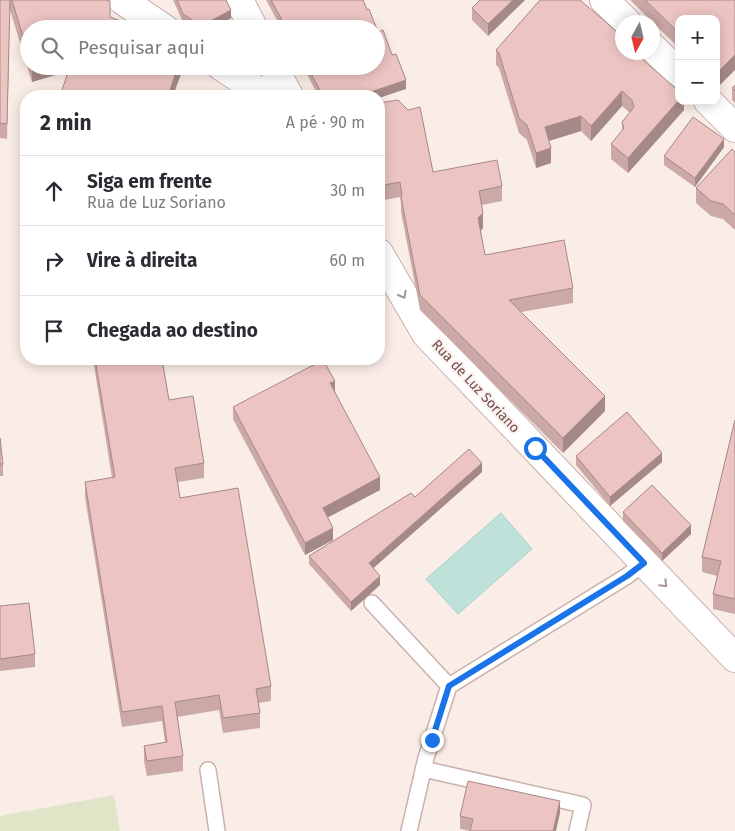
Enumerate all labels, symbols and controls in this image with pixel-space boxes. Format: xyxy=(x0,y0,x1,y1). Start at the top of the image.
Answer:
north arrow xyxy=(615,15,660,60)
map controls xyxy=(675,15,720,105)
button: + xyxy=(675,15,720,60)
search box xyxy=(20,20,385,75)
icon: search xyxy=(38,34,66,62)
text: Pesquisar aqui xyxy=(78,36,205,59)
button: − xyxy=(675,60,720,105)
text: 2 min xyxy=(40,110,92,136)
text: A pé · 90 m xyxy=(286,113,365,132)
text: Siga em frente xyxy=(87,170,212,193)
icon: ahead xyxy=(40,177,68,205)
text: 30 m xyxy=(330,181,365,200)
text: Rua de Luz Soriano xyxy=(87,193,226,212)
icon: right xyxy=(40,247,68,275)
text: Vire à direita xyxy=(87,249,197,272)
text: 60 m xyxy=(330,251,365,270)
one-way arrow xyxy=(397,289,407,298)
icon: arrive xyxy=(40,317,68,345)
text: Chegada ao destino xyxy=(87,319,258,342)
street label: Rua de Luz Soriano xyxy=(428,336,523,437)
route start xyxy=(524,437,547,460)
one-way arrow xyxy=(658,578,667,587)
route end xyxy=(421,729,444,752)

